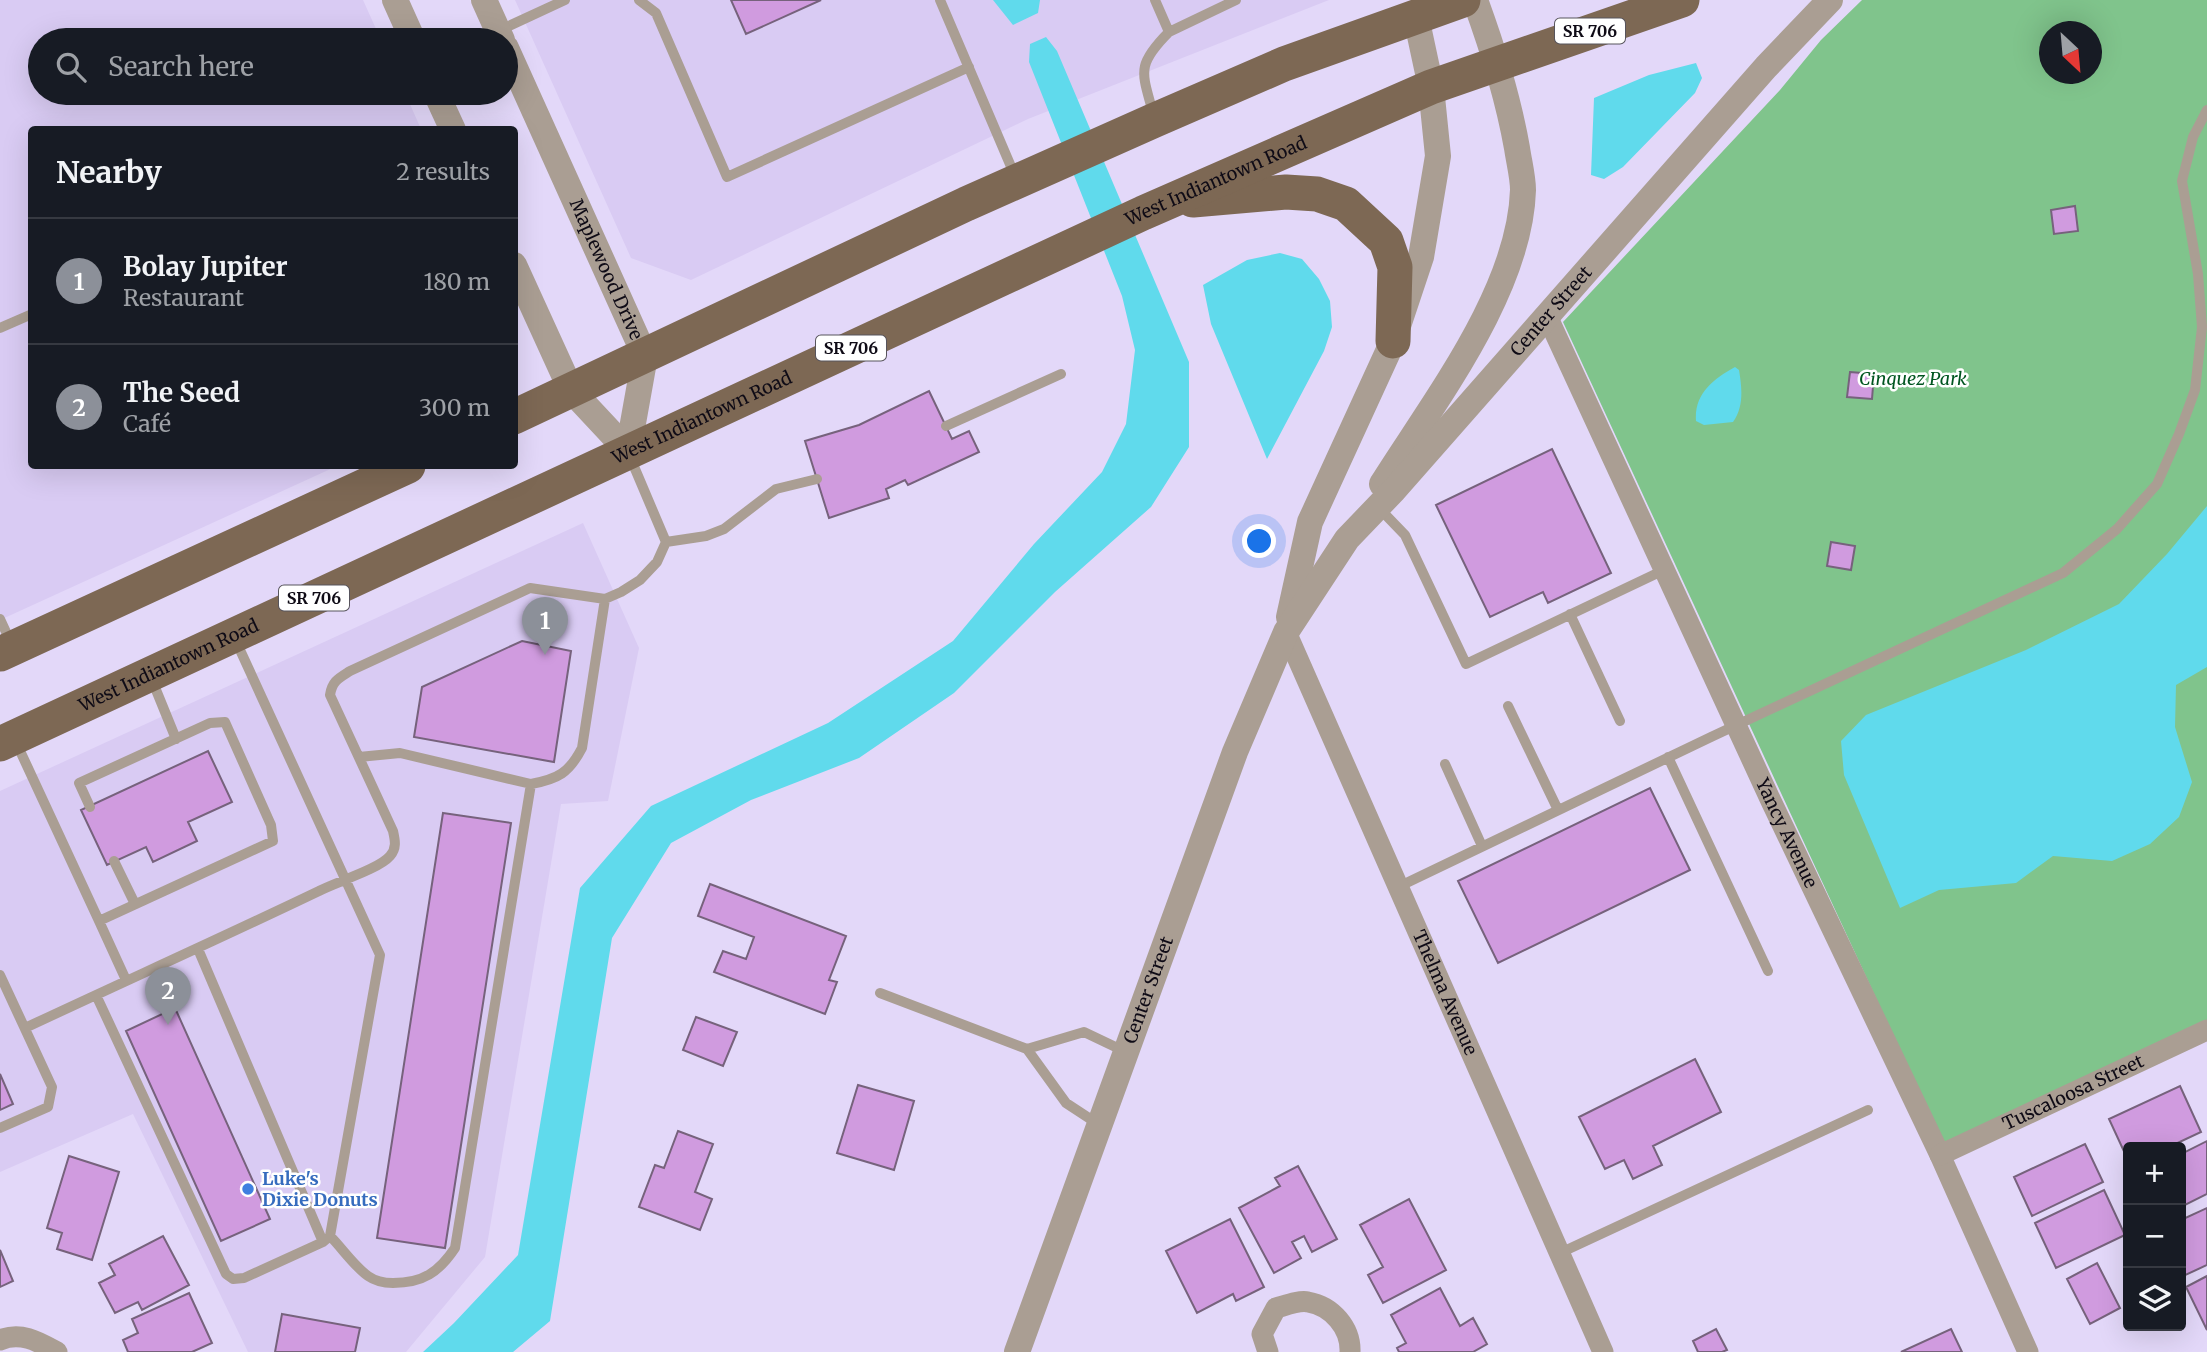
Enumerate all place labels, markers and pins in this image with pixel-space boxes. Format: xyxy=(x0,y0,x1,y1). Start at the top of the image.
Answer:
pin: 1 xyxy=(522,597,568,655)
pin: 2 xyxy=(145,967,191,1025)
place label: Luke's Dixie Donuts xyxy=(262,1167,378,1211)
marker: Luke's Dixie Donuts xyxy=(240,1181,256,1197)

